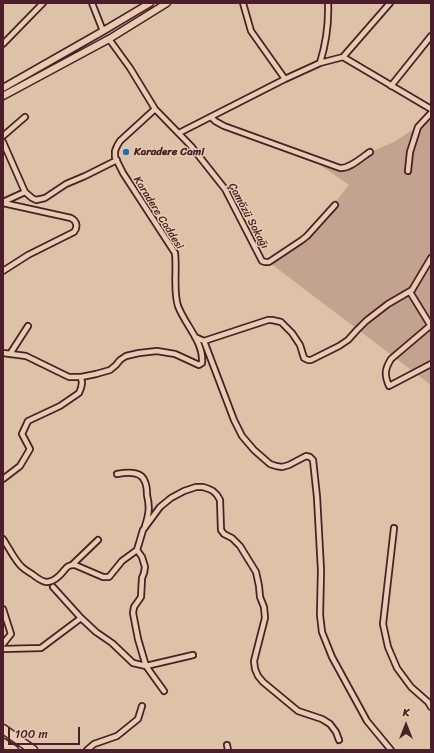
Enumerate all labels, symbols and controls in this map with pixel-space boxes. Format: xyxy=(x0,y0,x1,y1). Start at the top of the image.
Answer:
place label: Karadere Cami xyxy=(134,145,204,159)
marker: Karadere Cami xyxy=(121,147,131,157)
street label: Karadere Caddesi xyxy=(130,174,186,252)
street label: Çamözü Sokağı xyxy=(225,181,271,251)
text: K xyxy=(403,703,409,722)
north arrow xyxy=(386,705,426,745)
scale bar xyxy=(10,719,82,745)
text: 100 m xyxy=(15,723,48,745)

